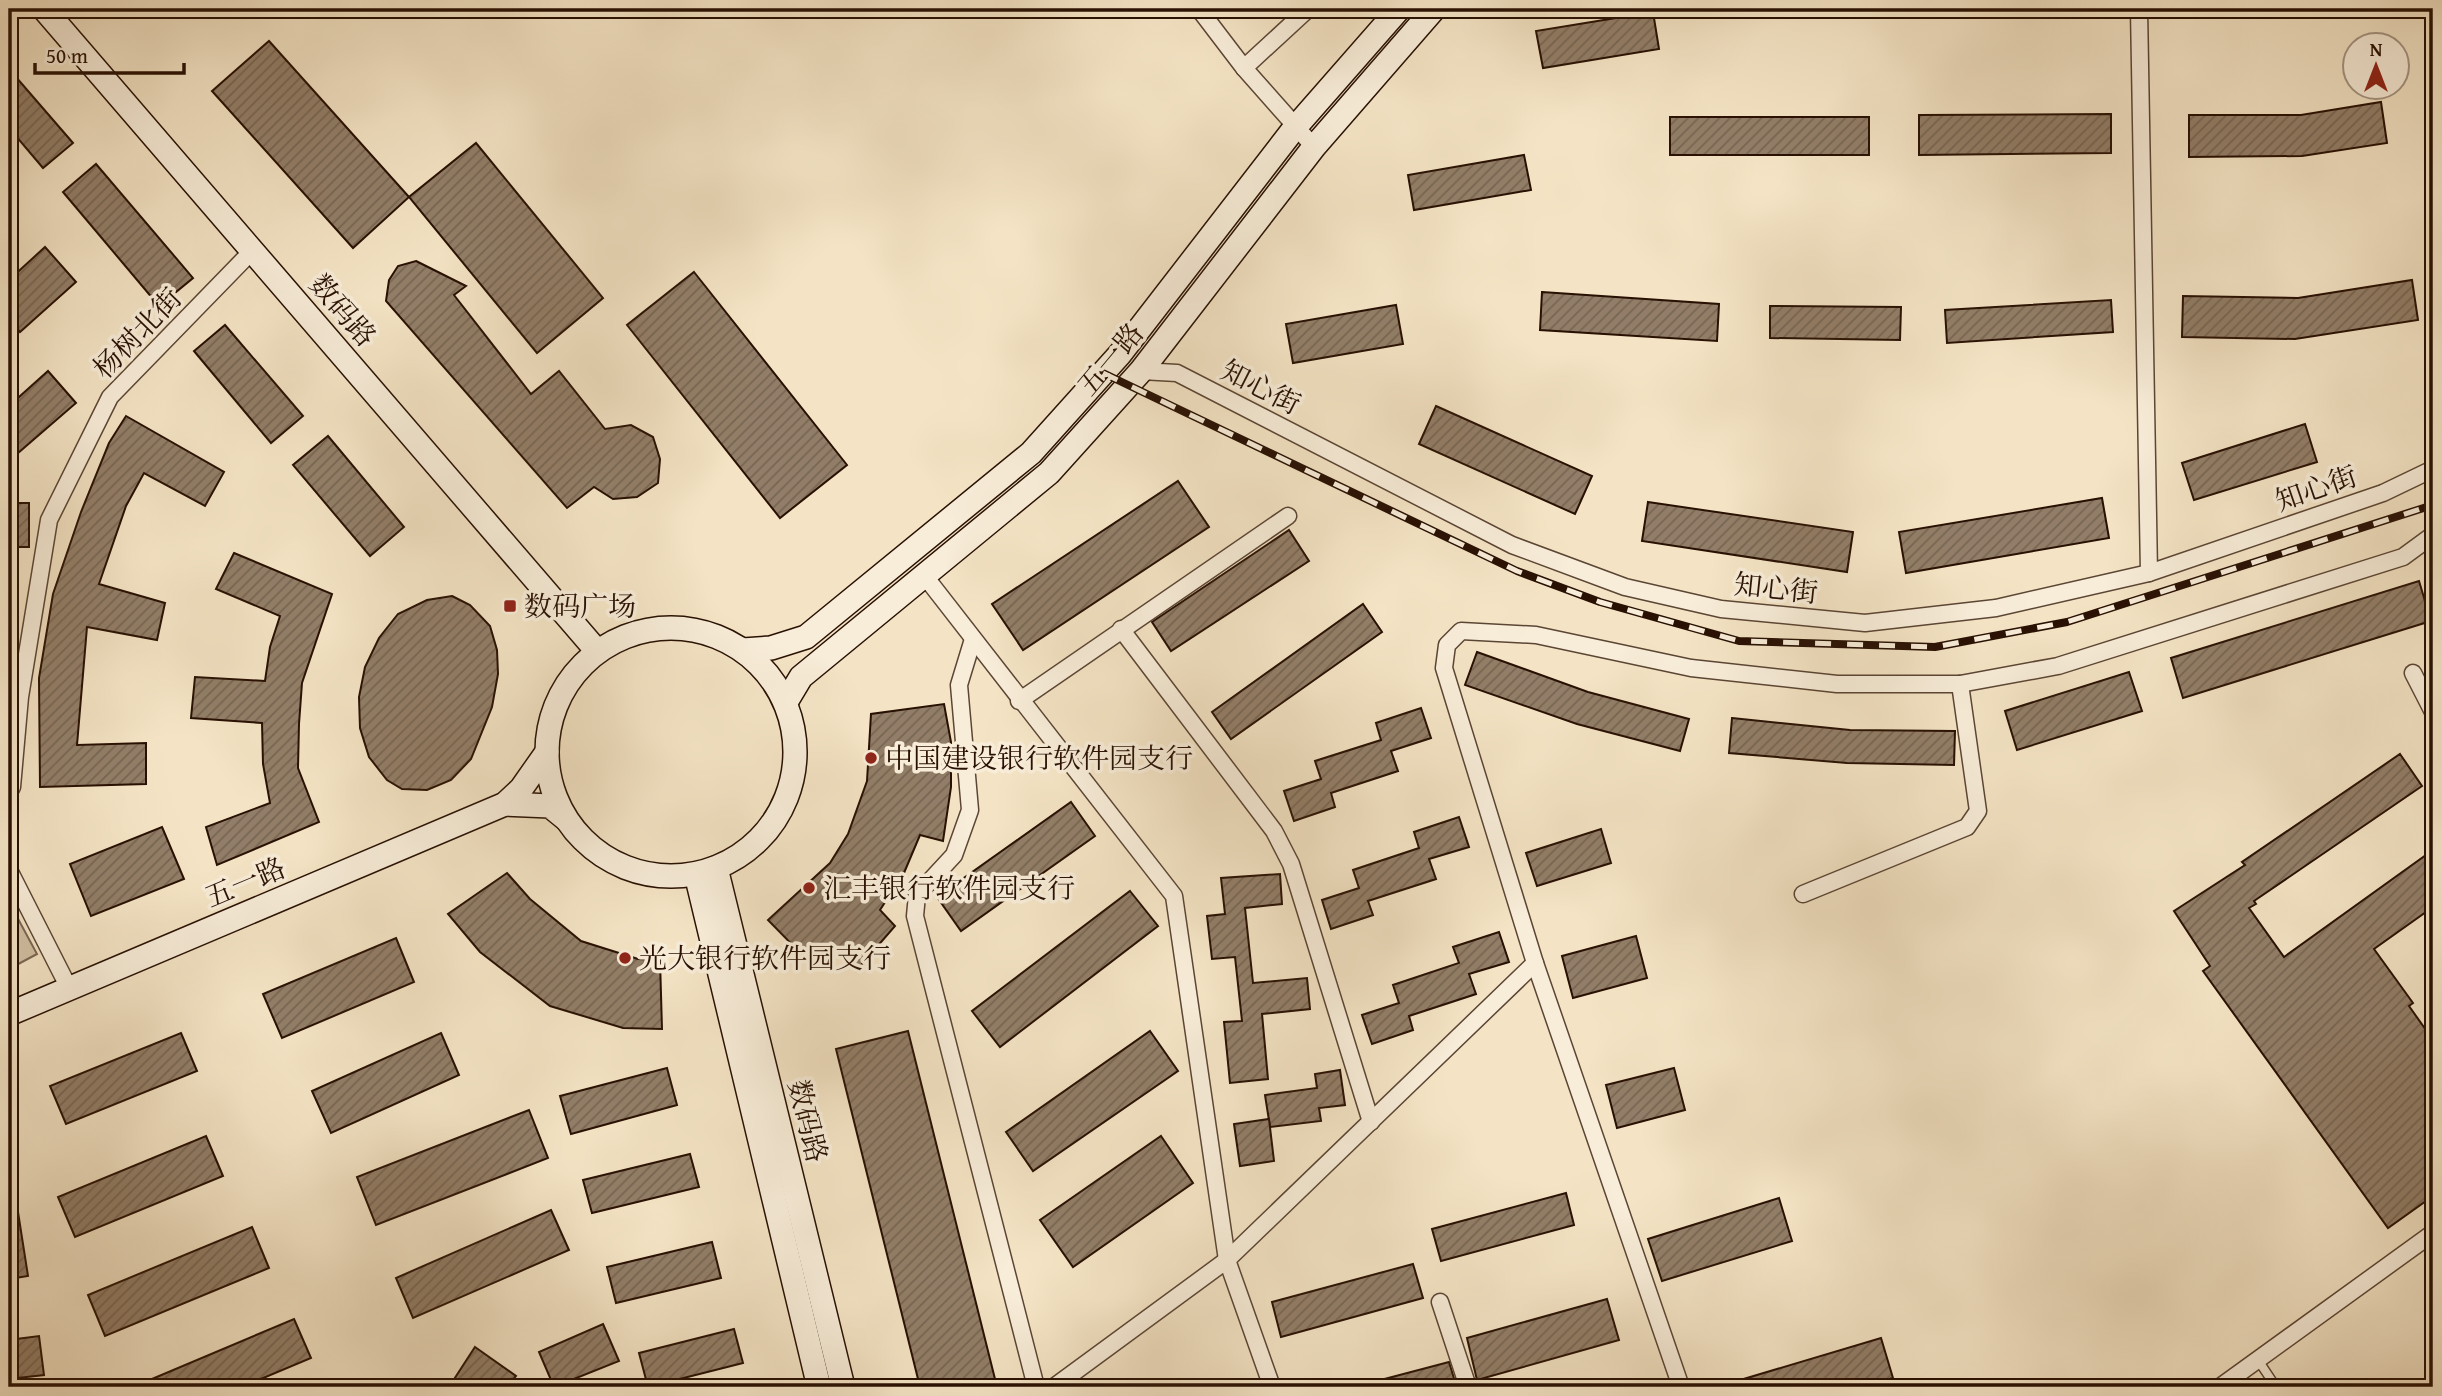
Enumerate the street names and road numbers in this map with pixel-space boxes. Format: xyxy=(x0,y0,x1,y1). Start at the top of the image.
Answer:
street label: 数码路 xyxy=(300,265,386,355)
street label: 杨树北街 xyxy=(83,278,190,387)
street label: 五一路 xyxy=(1067,313,1152,404)
street label: 知心街 xyxy=(1214,349,1308,424)
street label: 知心街 xyxy=(2269,454,2362,521)
street label: 知心街 xyxy=(1732,563,1820,612)
street label: 五一路 xyxy=(198,846,291,917)
street label: 数码路 xyxy=(778,1075,839,1167)

